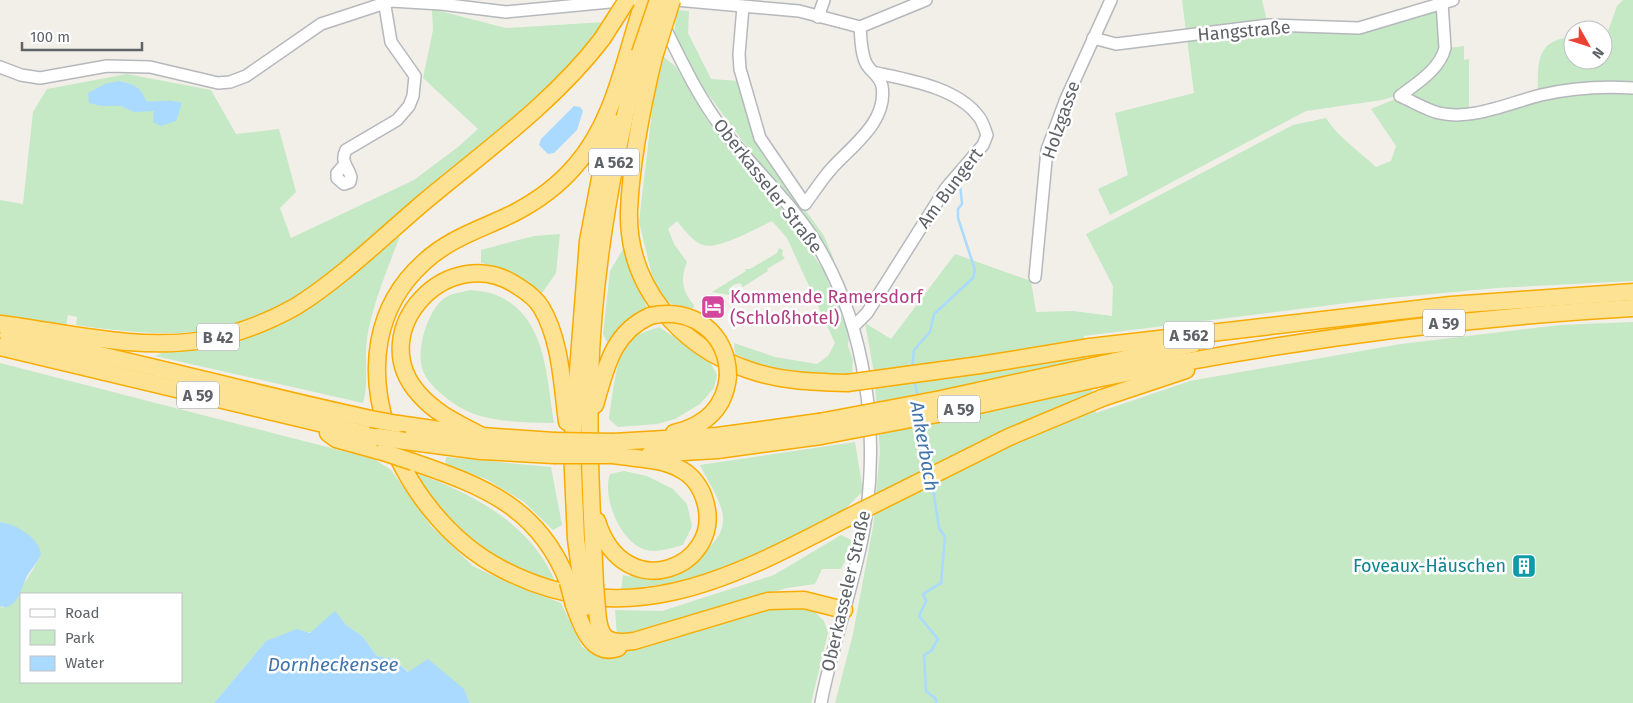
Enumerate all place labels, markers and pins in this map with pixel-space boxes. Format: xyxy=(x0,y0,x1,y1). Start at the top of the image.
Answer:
place label: Kommende Ramersdorf (Schloßhotel) xyxy=(730,286,924,329)
hotel icon: Kommende Ramersdorf (Schloßhotel) xyxy=(700,294,726,320)
building icon: Foveaux-Häuschen xyxy=(1511,553,1537,579)
place label: Foveaux-Häuschen xyxy=(1353,555,1506,577)

